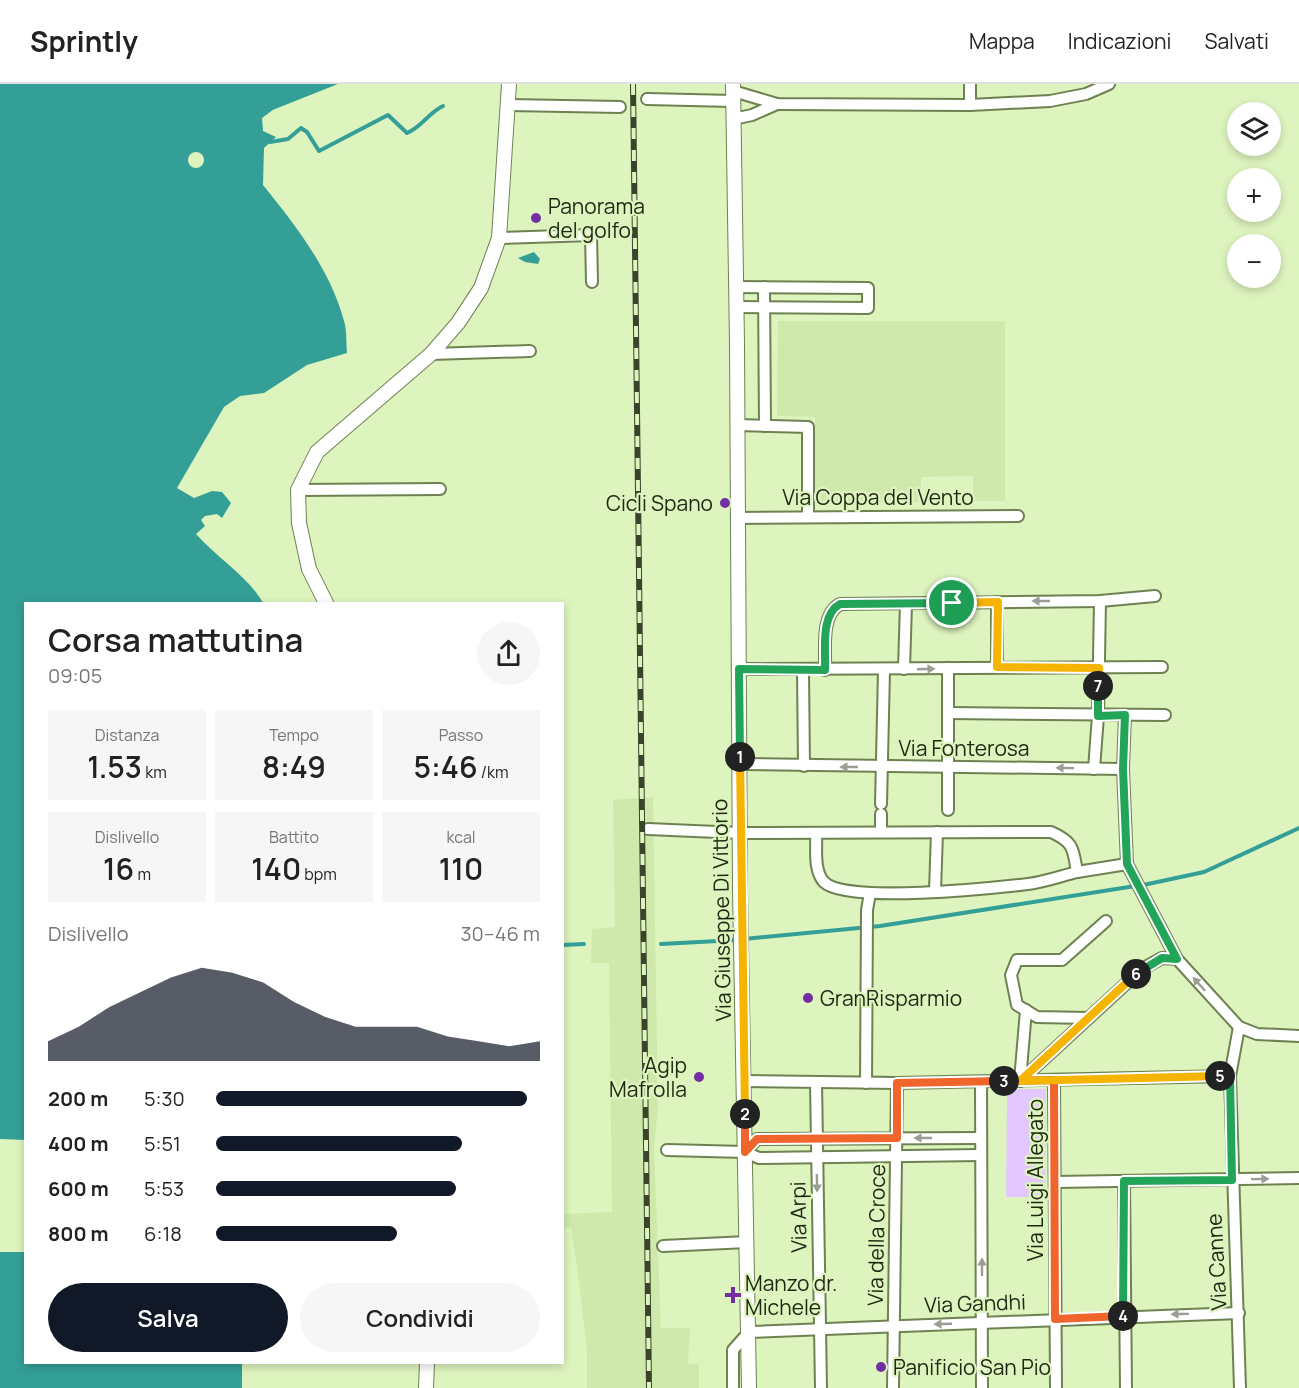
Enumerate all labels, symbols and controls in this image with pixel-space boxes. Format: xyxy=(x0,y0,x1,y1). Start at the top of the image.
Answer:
text: Sprintly xyxy=(30,22,138,60)
text: Mappa xyxy=(969,27,1035,55)
text: Indicazioni xyxy=(1068,27,1171,55)
text: Salvati xyxy=(1204,27,1269,55)
map controls xyxy=(1227,102,1281,288)
button: layers xyxy=(1227,102,1281,156)
button: + xyxy=(1227,168,1281,222)
place label: Panorama del golfo xyxy=(548,192,645,244)
marker: Panorama del golfo xyxy=(529,211,543,225)
button: − xyxy=(1227,234,1281,288)
street label: Via Coppa del Vento xyxy=(782,483,974,511)
place label: Cicli Spano xyxy=(606,489,713,517)
marker: Cicli Spano xyxy=(718,496,732,510)
pin xyxy=(926,577,977,628)
icon: arrive xyxy=(935,586,968,619)
one-way arrow xyxy=(1032,596,1051,606)
text: Corsa mattutina xyxy=(48,617,303,662)
button: share xyxy=(477,622,540,685)
text: 09:05 xyxy=(48,662,102,689)
one-way arrow xyxy=(916,664,935,673)
pin: 7 xyxy=(1083,671,1113,701)
text: 7 xyxy=(1094,675,1102,697)
text: Distanza xyxy=(95,724,159,746)
text: Tempo xyxy=(269,724,319,746)
text: Passo xyxy=(439,724,483,746)
street label: Via Fonterosa xyxy=(899,734,1029,762)
pin: 1 xyxy=(725,742,755,772)
text: 1.53 xyxy=(87,746,142,787)
text: 8:49 xyxy=(262,746,326,787)
text: 5:46 xyxy=(414,746,478,787)
text: 1 xyxy=(736,746,744,768)
text: km xyxy=(142,761,167,783)
text: /km xyxy=(478,761,508,783)
one-way arrow xyxy=(839,762,858,772)
one-way arrow xyxy=(1055,764,1074,773)
street label: Via Giuseppe Di Vittorio xyxy=(705,798,737,1022)
text: Dislivello xyxy=(95,826,159,848)
text: Battito xyxy=(269,826,319,848)
text: kcal xyxy=(446,826,476,848)
text: 16 xyxy=(103,848,134,889)
text: 140 xyxy=(251,848,301,889)
text: 110 xyxy=(439,848,483,889)
text: m xyxy=(134,863,151,885)
text: bpm xyxy=(301,863,337,885)
text: Dislivello xyxy=(48,920,129,947)
text: 30–46 m xyxy=(460,920,540,947)
pin: 6 xyxy=(1121,959,1151,989)
text: 6 xyxy=(1131,963,1141,985)
one-way arrow xyxy=(1192,976,1206,991)
place label: GranRisparmio xyxy=(820,984,962,1012)
marker: GranRisparmio xyxy=(801,991,815,1005)
place label: Agip Mafrolla xyxy=(609,1051,687,1103)
pin: 5 xyxy=(1205,1061,1235,1091)
text: 5 xyxy=(1215,1065,1225,1087)
pin: 3 xyxy=(989,1066,1019,1096)
marker: Agip Mafrolla xyxy=(692,1070,706,1084)
text: 3 xyxy=(999,1070,1009,1092)
text: 200 m xyxy=(48,1085,108,1112)
text: 5:30 xyxy=(144,1085,185,1112)
pin: 2 xyxy=(730,1099,760,1129)
street label: Via Luigi Allegato xyxy=(1021,1099,1049,1261)
text: 2 xyxy=(740,1103,750,1125)
text: 400 m xyxy=(48,1130,108,1157)
text: 5:51 xyxy=(144,1130,181,1157)
one-way arrow xyxy=(913,1133,932,1143)
street label: Via della Croce xyxy=(861,1164,891,1306)
one-way arrow xyxy=(813,1173,822,1192)
one-way arrow xyxy=(1251,1174,1270,1184)
text: 600 m xyxy=(48,1175,109,1202)
text: 5:53 xyxy=(144,1175,184,1202)
street label: Via Arpi xyxy=(783,1181,813,1253)
street label: Via Canne xyxy=(1199,1213,1233,1311)
text: 800 m xyxy=(48,1220,109,1247)
text: 6:18 xyxy=(144,1220,182,1247)
one-way arrow xyxy=(977,1257,987,1276)
place label: Manzo dr. Michele xyxy=(745,1269,837,1321)
button: Salva xyxy=(48,1283,288,1352)
button: Condividi xyxy=(300,1283,540,1352)
street label: Via Gandhi xyxy=(924,1287,1026,1319)
marker: Manzo dr. Michele xyxy=(726,1288,740,1302)
pin: 4 xyxy=(1108,1301,1138,1331)
text: 4 xyxy=(1118,1305,1128,1327)
one-way arrow xyxy=(1171,1310,1190,1319)
one-way arrow xyxy=(934,1319,953,1328)
place label: Panificio San Pio xyxy=(893,1353,1051,1381)
marker: Panificio San Pio xyxy=(874,1360,888,1374)

